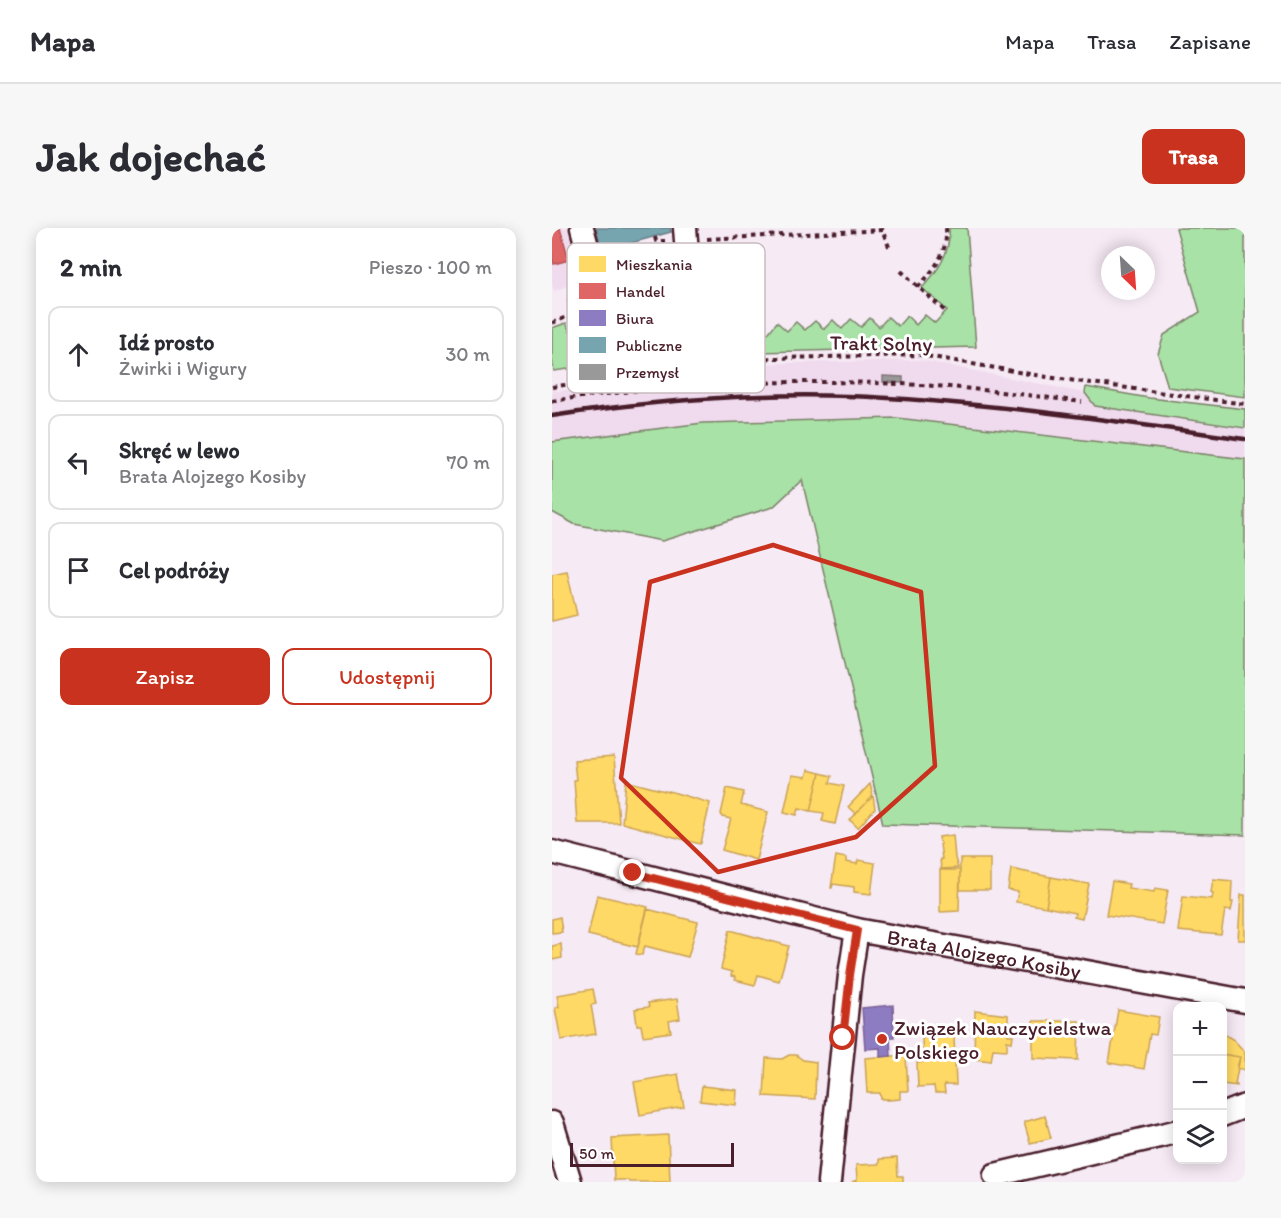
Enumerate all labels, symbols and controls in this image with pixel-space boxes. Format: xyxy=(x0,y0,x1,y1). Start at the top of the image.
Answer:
text: Mapa xyxy=(30,24,95,58)
text: Mapa xyxy=(1005,29,1054,54)
text: Trasa xyxy=(1087,29,1136,54)
text: Zapisane xyxy=(1169,29,1251,54)
button: Trasa xyxy=(1142,129,1245,184)
text: Jak dojechać xyxy=(36,131,266,182)
legend xyxy=(567,243,765,393)
north arrow xyxy=(1101,246,1155,300)
text: 2 min xyxy=(60,251,122,283)
text: Pieszo · 100 m xyxy=(369,255,492,279)
text: Mieszkania xyxy=(616,255,692,274)
text: Handel xyxy=(616,282,666,301)
text: Biura xyxy=(616,309,655,328)
text: Idź prosto xyxy=(119,329,215,356)
street label: Trakt Solny xyxy=(830,330,932,356)
text: Publiczne xyxy=(616,336,682,355)
icon: ahead xyxy=(62,338,95,371)
text: 30 m xyxy=(445,342,490,366)
text: Żwirki i Wigury xyxy=(119,356,247,380)
text: Przemysł xyxy=(616,363,679,382)
text: Skręć w lewo xyxy=(119,437,240,464)
icon: left xyxy=(62,446,95,479)
text: 70 m xyxy=(446,450,490,474)
text: Brata Alojzego Kosiby xyxy=(119,464,306,488)
icon: arrive xyxy=(62,554,95,587)
text: Cel podróży xyxy=(119,557,229,584)
button: Zapisz xyxy=(60,648,270,705)
button: Udostępnij xyxy=(282,648,492,705)
route end xyxy=(619,859,645,885)
street label: Brata Alojzego Kosiby xyxy=(885,923,1083,983)
map controls xyxy=(1173,1002,1227,1164)
button: + xyxy=(1173,1002,1227,1056)
place label: Związek Nauczycielstwa Polskiego xyxy=(894,1015,1112,1064)
route start xyxy=(829,1024,855,1050)
marker: Związek Nauczycielstwa Polskiego xyxy=(875,1032,889,1046)
button: − xyxy=(1173,1056,1227,1110)
button: layers xyxy=(1173,1110,1227,1164)
scale bar xyxy=(570,1140,734,1168)
text: 50 m xyxy=(579,1144,614,1163)

